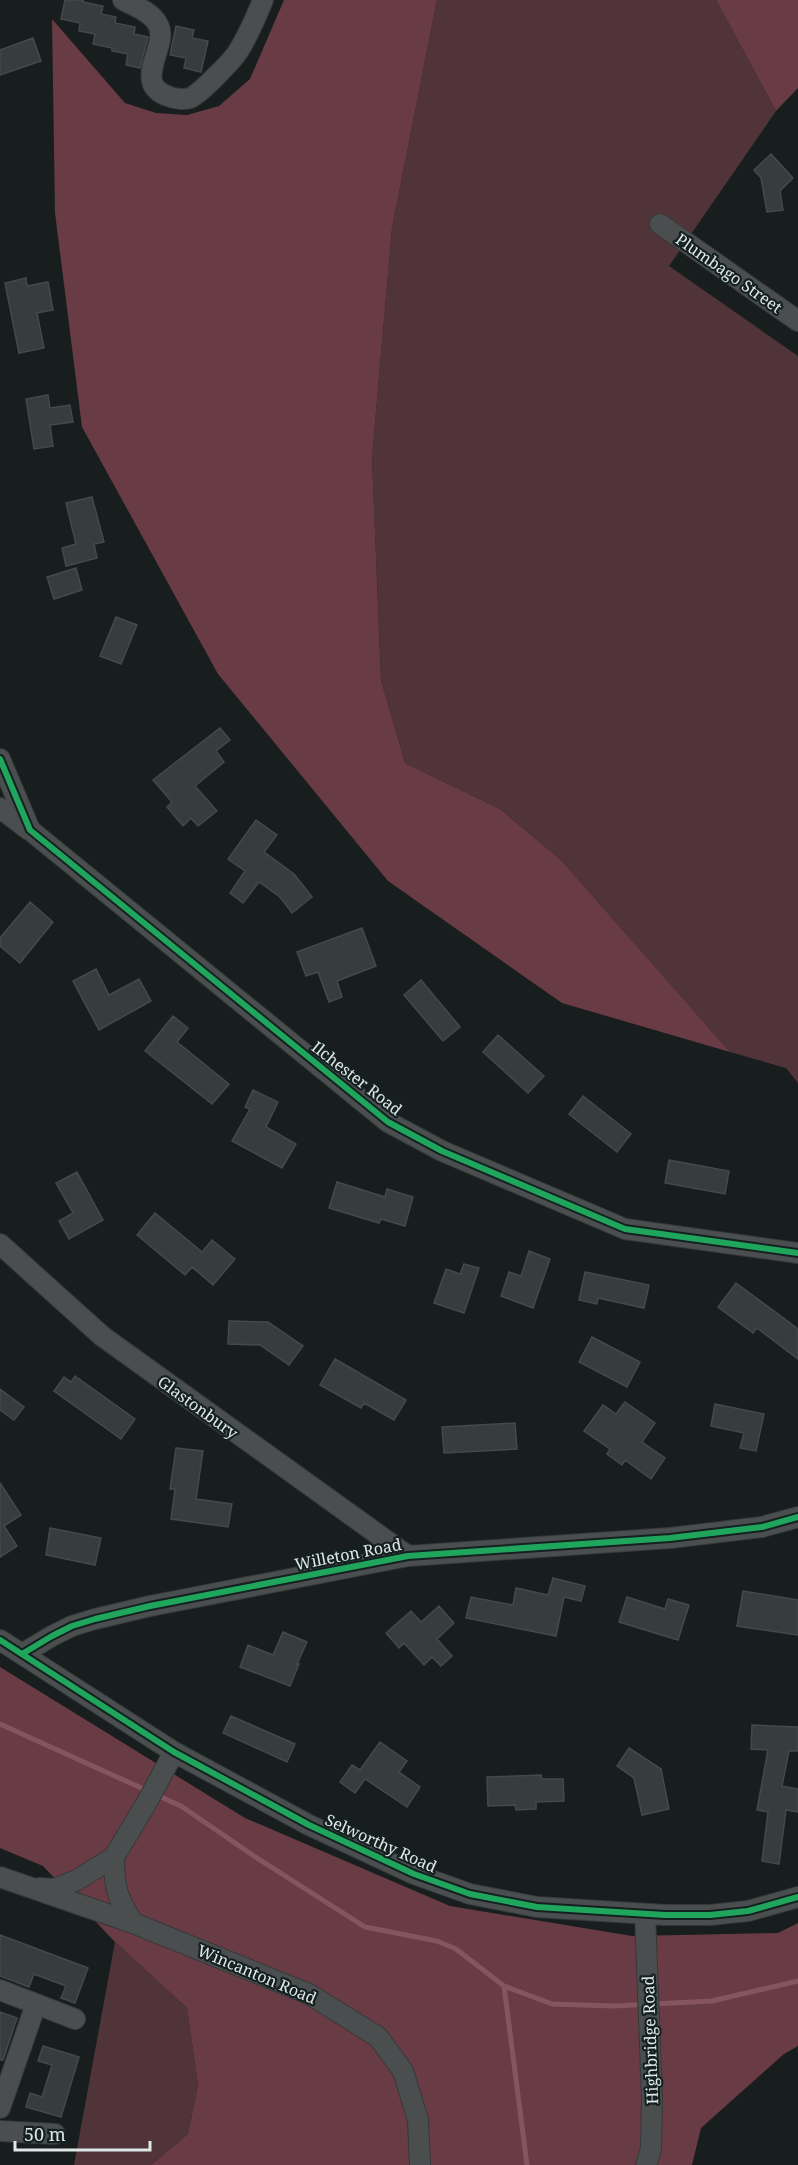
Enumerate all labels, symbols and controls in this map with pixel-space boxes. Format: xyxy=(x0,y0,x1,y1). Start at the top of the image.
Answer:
street label: Plumbago Street xyxy=(671,228,787,318)
street label: Ilchester Road xyxy=(307,1036,407,1120)
street label: Glastonbury xyxy=(153,1370,243,1444)
street label: Willeton Road xyxy=(293,1533,403,1575)
street label: Selworthy Road xyxy=(322,1809,440,1878)
street label: Wincanton Road xyxy=(194,1939,320,2009)
street label: Highbridge Road xyxy=(637,1975,663,2105)
scale bar xyxy=(15,2114,150,2152)
text: 50 m xyxy=(24,2122,66,2146)

